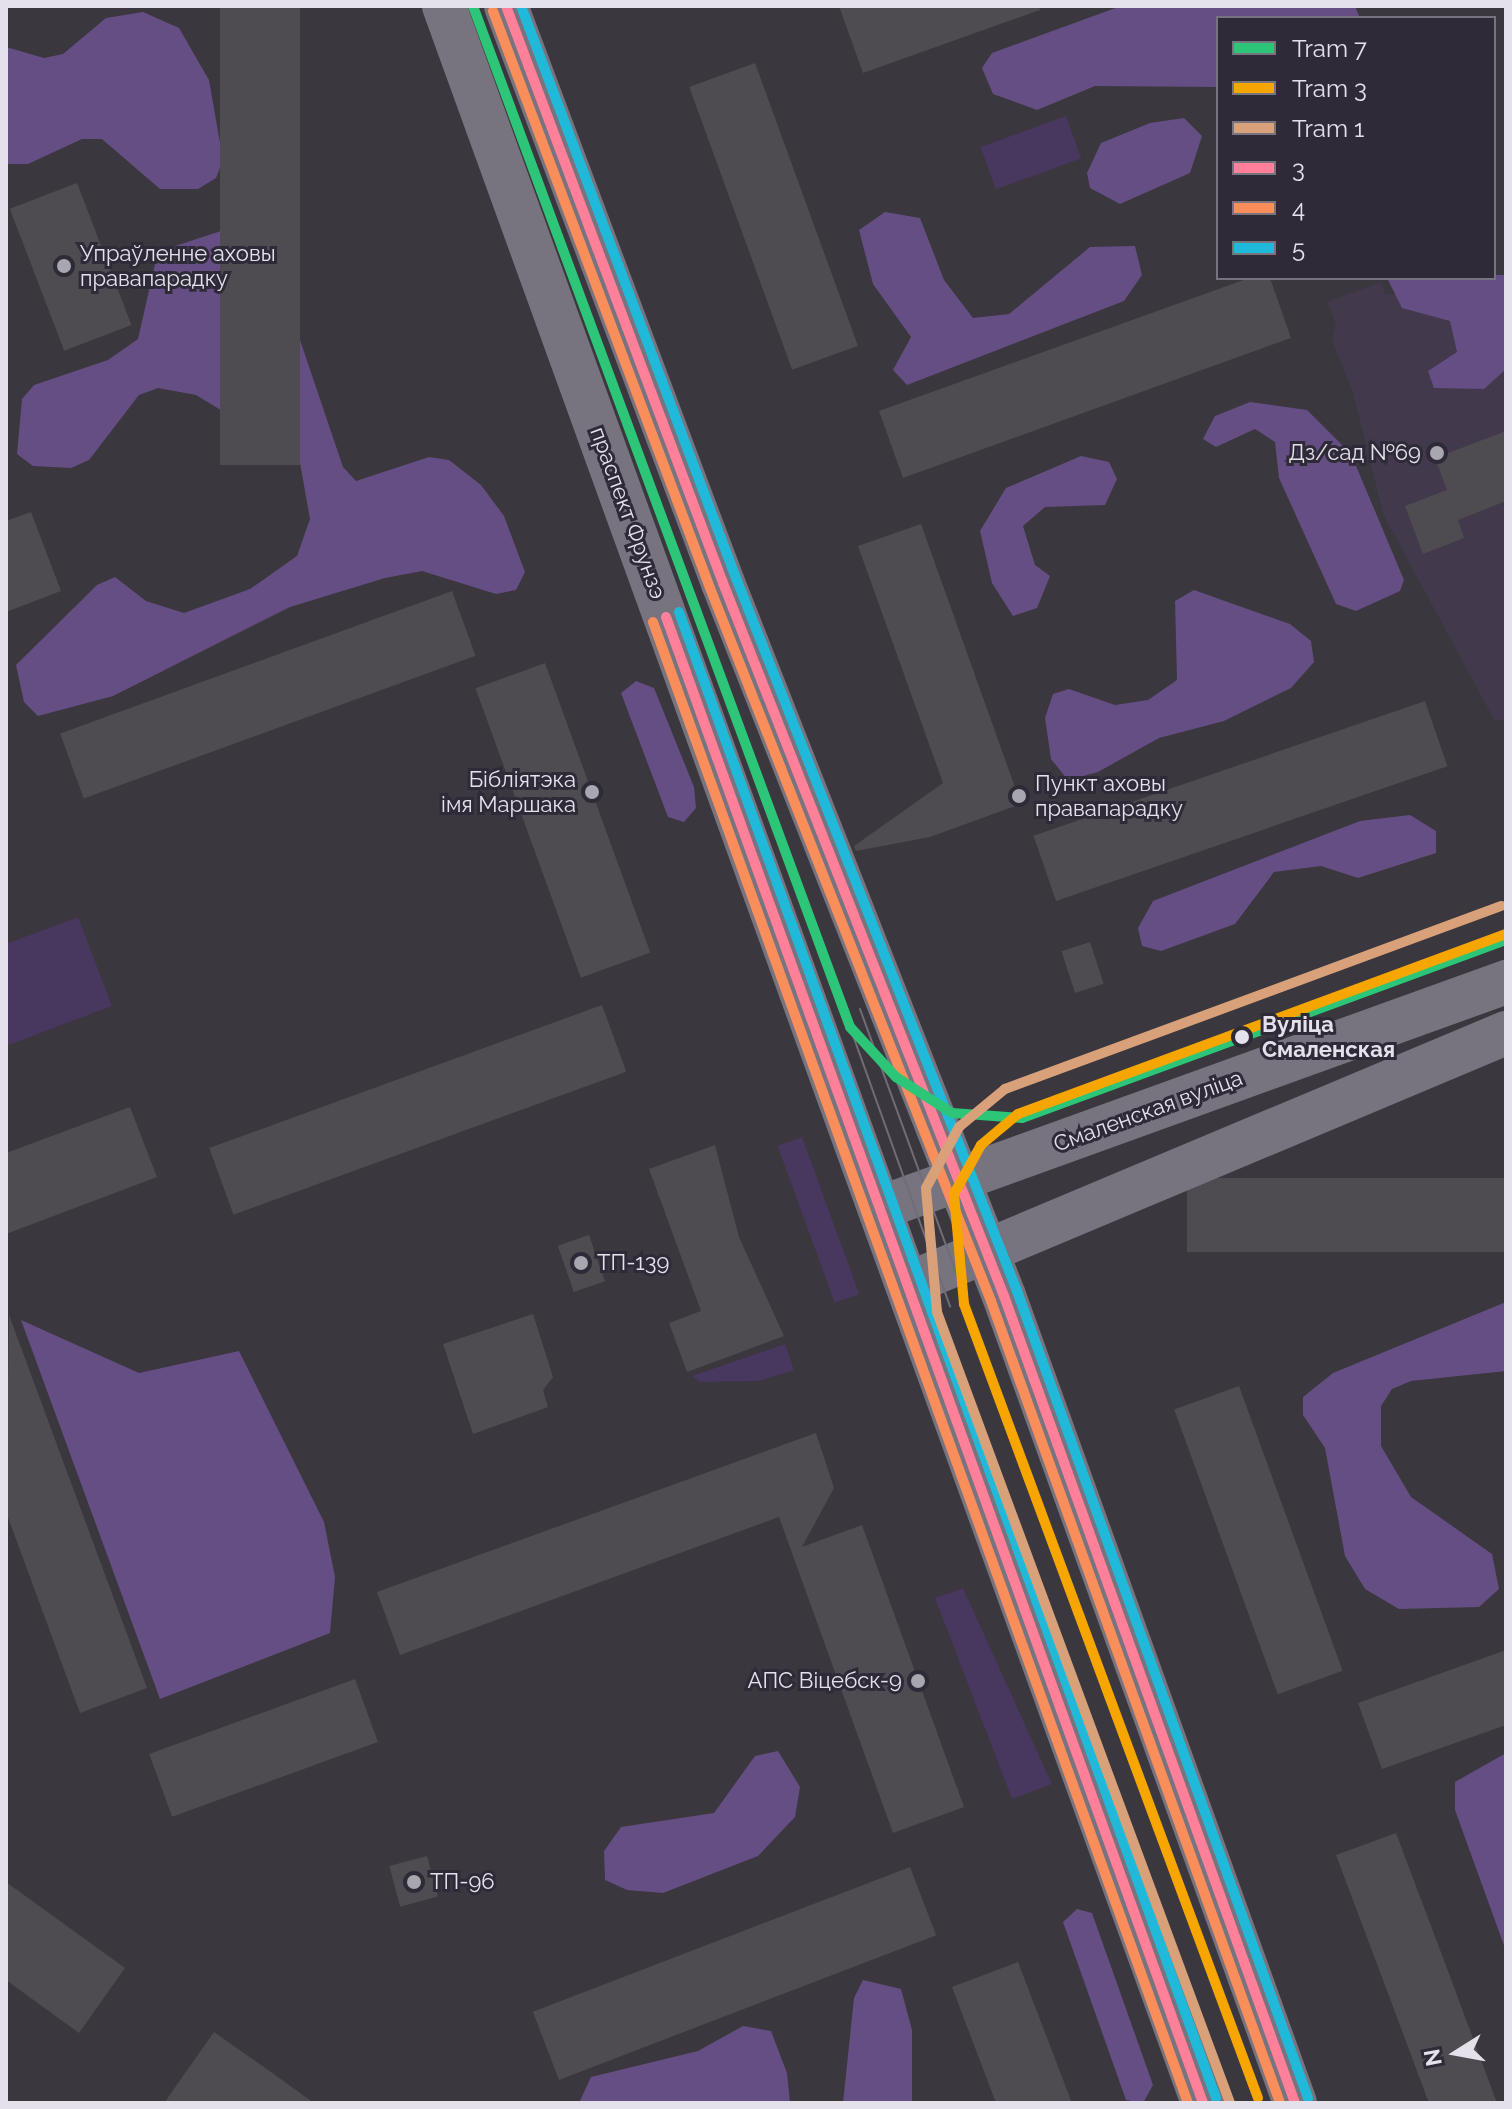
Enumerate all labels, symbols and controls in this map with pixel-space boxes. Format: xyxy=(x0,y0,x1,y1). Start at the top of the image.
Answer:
legend xyxy=(1216,16,1496,280)
text: Tram 7 xyxy=(1292,34,1367,63)
text: Tram 3 xyxy=(1292,74,1367,103)
text: Tram 1 xyxy=(1292,114,1364,143)
text: 3 xyxy=(1292,154,1305,183)
text: 4 xyxy=(1292,194,1305,223)
text: 5 xyxy=(1292,234,1305,263)
place label: Упраўленне аховы правапарадку xyxy=(80,240,276,292)
marker: Упраўленне аховы правапарадку xyxy=(55,257,73,275)
street label: праспект Фрунзэ xyxy=(585,423,671,603)
place label: Дз/сад №69 xyxy=(1288,440,1421,466)
marker: Дз/сад №69 xyxy=(1428,444,1446,462)
place label: Бібліятэка імя Маршака xyxy=(441,766,576,818)
place label: Пункт аховы правапарадку xyxy=(1035,770,1183,822)
marker: Бібліятэка імя Маршака xyxy=(583,783,601,801)
marker: Пункт аховы правапарадку xyxy=(1010,787,1028,805)
place label: Вуліца Смаленская xyxy=(1262,1011,1395,1062)
marker: Вуліца Смаленская xyxy=(1229,1024,1255,1050)
street label: Смаленская вуліца xyxy=(1050,1065,1246,1157)
place label: ТП-139 xyxy=(597,1250,669,1276)
marker: ТП-139 xyxy=(572,1254,590,1272)
place label: АПС Віцебск-9 xyxy=(748,1668,902,1694)
marker: АПС Віцебск-9 xyxy=(909,1672,927,1690)
place label: ТП-96 xyxy=(430,1869,495,1895)
marker: ТП-96 xyxy=(405,1873,423,1891)
north arrow xyxy=(1416,2013,1496,2093)
text: N xyxy=(1418,2047,1447,2068)

